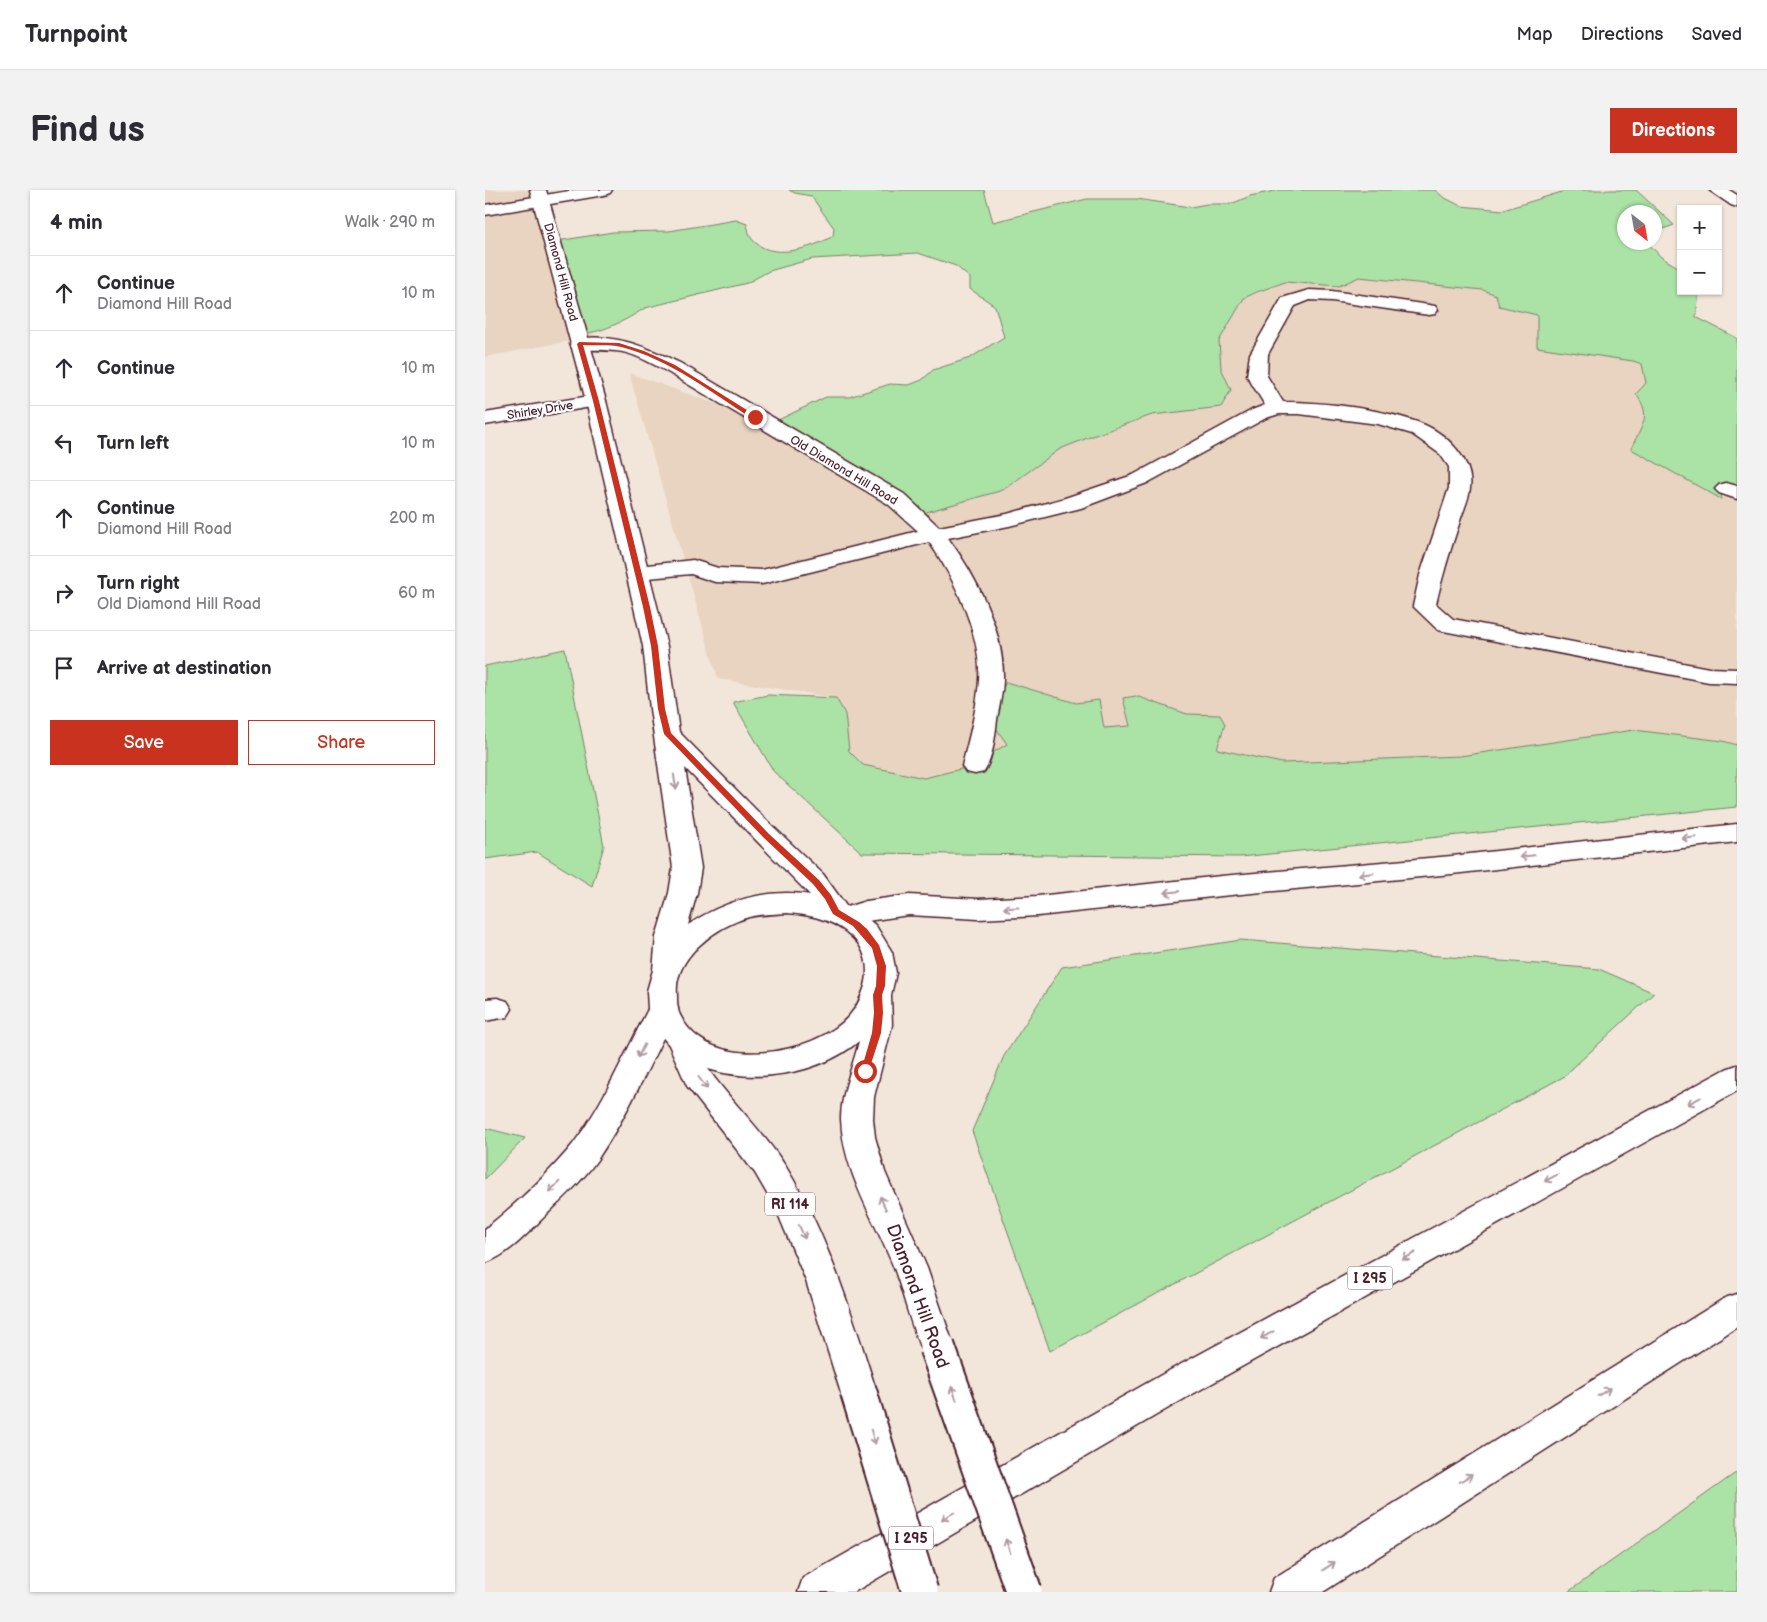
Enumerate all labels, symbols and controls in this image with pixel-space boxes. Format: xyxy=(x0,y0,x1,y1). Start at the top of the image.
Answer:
text: Turnpoint xyxy=(25,20,128,49)
text: Map xyxy=(1517,24,1553,45)
text: Directions xyxy=(1581,24,1663,45)
text: Saved xyxy=(1691,24,1742,45)
button: Directions xyxy=(1610,108,1737,153)
text: Find us xyxy=(30,109,145,152)
north arrow xyxy=(1617,205,1662,250)
map controls xyxy=(1677,205,1722,295)
button: + xyxy=(1677,205,1722,250)
text: 4 min xyxy=(50,210,103,235)
text: Walk · 290 m xyxy=(345,213,435,232)
street label: Diamond Hill Road xyxy=(540,221,581,323)
button: − xyxy=(1677,250,1722,295)
text: Continue xyxy=(97,272,175,295)
icon: ahead xyxy=(50,279,78,307)
text: 10 m xyxy=(402,284,435,303)
text: Diamond Hill Road xyxy=(97,295,232,314)
icon: ahead xyxy=(50,354,78,382)
text: Continue xyxy=(97,357,175,380)
text: 10 m xyxy=(402,359,435,378)
street label: Shirley Drive xyxy=(506,398,574,423)
route end xyxy=(744,406,767,429)
icon: left xyxy=(50,429,78,457)
text: Turn left xyxy=(97,432,169,455)
street label: Old Diamond Hill Road xyxy=(787,432,900,509)
text: 10 m xyxy=(402,434,435,453)
text: Continue xyxy=(97,497,175,520)
icon: ahead xyxy=(50,504,78,532)
text: 200 m xyxy=(389,509,435,528)
text: Diamond Hill Road xyxy=(97,520,232,539)
text: Turn right xyxy=(97,572,180,595)
icon: right xyxy=(50,579,78,607)
text: 60 m xyxy=(398,584,435,603)
text: Old Diamond Hill Road xyxy=(97,595,261,614)
icon: arrive xyxy=(50,654,78,682)
text: Arrive at destination xyxy=(97,657,272,680)
button: Save xyxy=(50,720,238,765)
button: Share xyxy=(248,720,435,765)
one-way arrow xyxy=(670,773,680,789)
one-way arrow xyxy=(1681,833,1697,843)
one-way arrow xyxy=(1519,851,1535,861)
one-way arrow xyxy=(1358,869,1374,879)
one-way arrow xyxy=(1165,887,1181,897)
one-way arrow xyxy=(1003,904,1019,913)
one-way arrow xyxy=(636,1043,645,1058)
route start xyxy=(854,1060,877,1083)
one-way arrow xyxy=(697,1076,708,1089)
one-way arrow xyxy=(1687,1096,1702,1106)
one-way arrow xyxy=(1544,1174,1559,1183)
one-way arrow xyxy=(548,1181,560,1194)
road number: RI 114 xyxy=(765,1192,815,1216)
one-way arrow xyxy=(878,1196,888,1211)
street label: Diamond Hill Road xyxy=(882,1221,953,1371)
one-way arrow xyxy=(798,1224,808,1239)
one-way arrow xyxy=(1401,1251,1416,1261)
road number: I 295 xyxy=(1347,1266,1393,1290)
one-way arrow xyxy=(1259,1330,1274,1340)
one-way arrow xyxy=(948,1385,958,1401)
one-way arrow xyxy=(1597,1387,1611,1397)
one-way arrow xyxy=(868,1428,878,1444)
one-way arrow xyxy=(1459,1473,1473,1483)
one-way arrow xyxy=(941,1512,955,1522)
road number: I 295 xyxy=(889,1526,933,1550)
one-way arrow xyxy=(1002,1538,1012,1554)
one-way arrow xyxy=(1322,1560,1336,1570)

